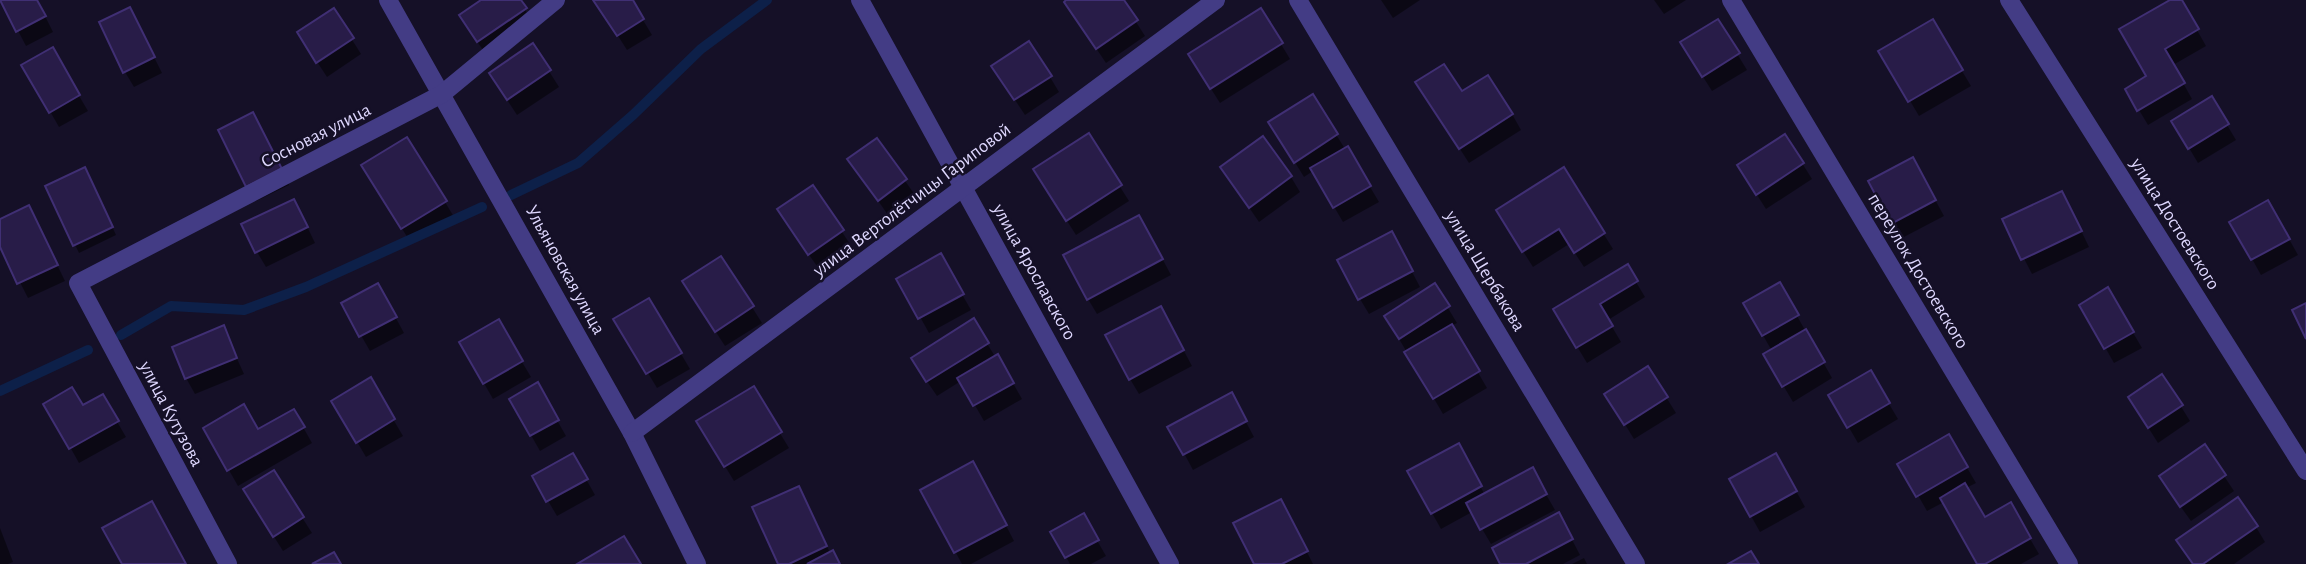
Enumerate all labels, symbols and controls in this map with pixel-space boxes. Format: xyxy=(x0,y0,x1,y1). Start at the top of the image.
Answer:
street label: Сосновая улица xyxy=(258,100,374,172)
street label: улица Вертолётчицы Гариповой xyxy=(809,120,1014,281)
street label: улица Достоевского xyxy=(2126,154,2223,293)
street label: переулок Достоевского xyxy=(1864,190,1972,352)
street label: улица Ярославского xyxy=(988,200,1079,343)
street label: Ульяновская улица xyxy=(522,202,608,338)
street label: улица Щербакова xyxy=(1441,206,1529,335)
street label: улица Кутузова xyxy=(135,357,207,470)

